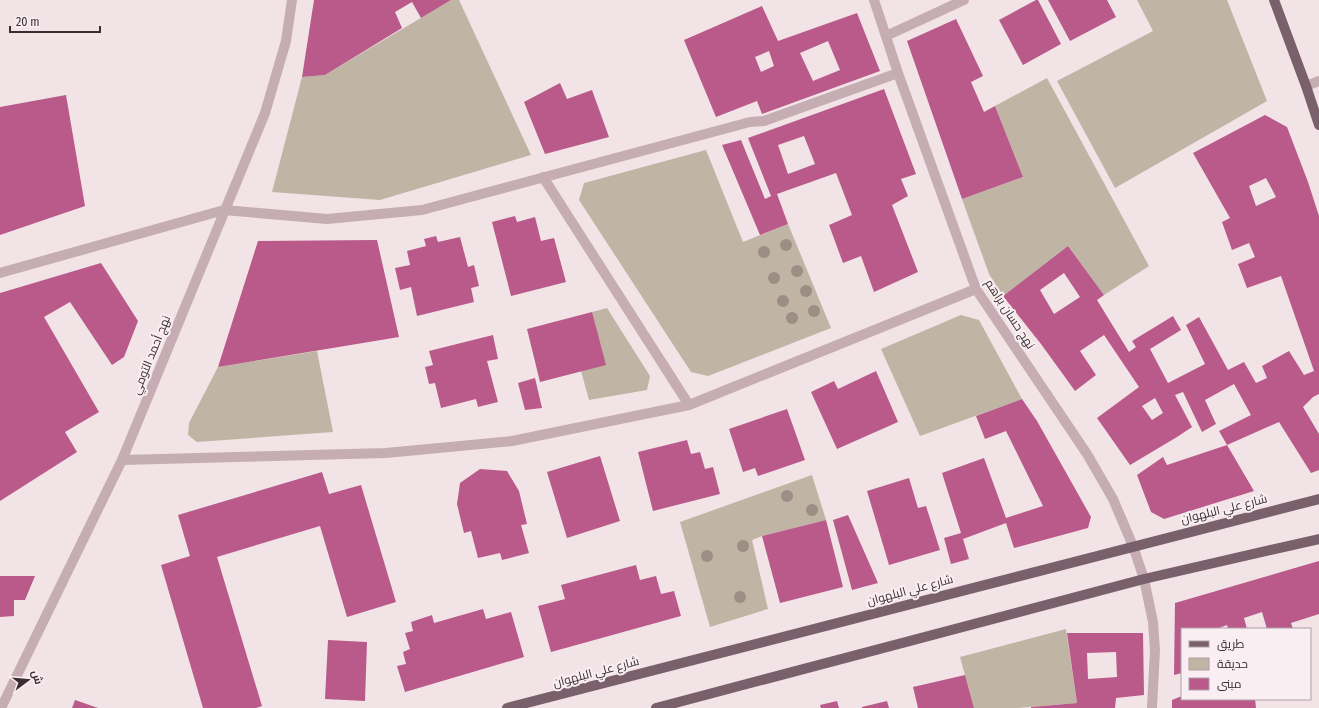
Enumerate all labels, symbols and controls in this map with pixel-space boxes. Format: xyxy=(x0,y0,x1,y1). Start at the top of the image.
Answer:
scale bar xyxy=(10,8,100,34)
text: 20 m xyxy=(16,15,40,29)
street label: نهج حسان براهم xyxy=(981,277,1038,352)
street label: نهج أحمد التومي xyxy=(128,313,176,398)
street label: شارع علي البلهوان xyxy=(1179,491,1269,529)
street label: شارع علي البلهوان xyxy=(865,572,955,611)
legend xyxy=(1181,628,1311,700)
text: طريق xyxy=(1217,637,1245,651)
street label: شارع علي البلهوان xyxy=(551,654,641,693)
text: حديقة xyxy=(1217,657,1248,671)
north arrow xyxy=(8,660,48,700)
text: ش xyxy=(29,669,45,686)
text: مبنى xyxy=(1217,677,1242,691)

